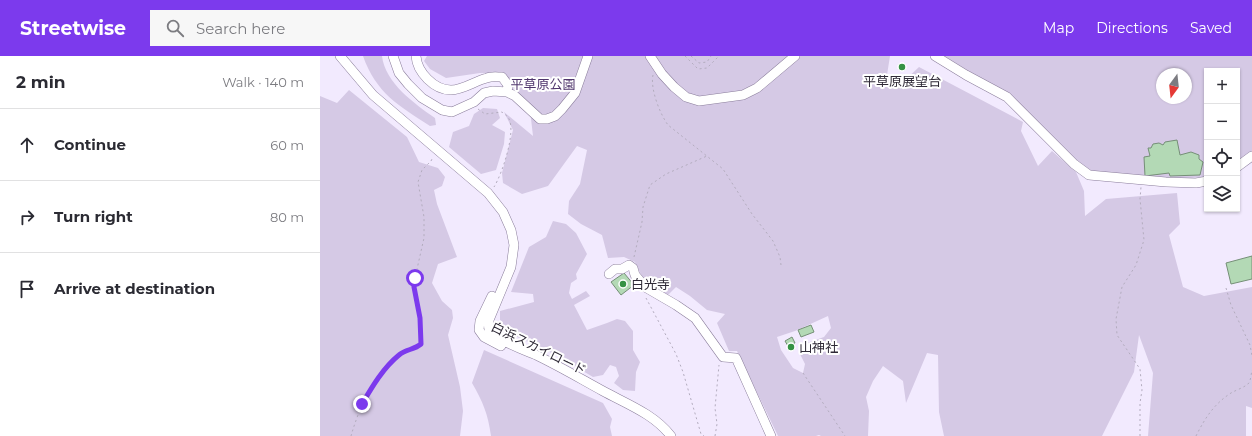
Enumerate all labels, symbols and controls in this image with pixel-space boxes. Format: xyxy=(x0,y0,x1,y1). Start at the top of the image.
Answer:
search box xyxy=(150,10,430,46)
text: Streetwise xyxy=(20,17,126,40)
icon: search xyxy=(164,17,186,39)
text: Search here xyxy=(196,19,285,38)
text: Map xyxy=(1043,19,1074,37)
text: Directions xyxy=(1096,19,1168,37)
text: Saved xyxy=(1190,19,1232,37)
marker: 平草原展望台 xyxy=(897,62,907,72)
north arrow xyxy=(1156,68,1192,104)
map controls xyxy=(1204,68,1240,212)
button: + xyxy=(1204,68,1240,104)
text: 2 min xyxy=(16,72,66,92)
place label: 平草原展望台 xyxy=(863,73,941,89)
text: Walk · 140 m xyxy=(222,74,304,90)
park label: 平草原公園 xyxy=(510,76,576,92)
button: − xyxy=(1204,104,1240,140)
icon: ahead xyxy=(16,134,38,156)
text: Continue xyxy=(54,135,126,154)
text: 60 m xyxy=(270,137,304,153)
button: locate xyxy=(1204,140,1240,176)
button: layers xyxy=(1204,176,1240,212)
icon: right xyxy=(16,206,38,228)
text: Turn right xyxy=(54,207,133,226)
text: 80 m xyxy=(270,209,304,225)
route start xyxy=(406,269,424,287)
place label: 白光寺 xyxy=(631,276,670,292)
icon: arrive xyxy=(16,278,38,300)
text: Arrive at destination xyxy=(54,279,215,298)
marker: 白光寺 xyxy=(618,279,628,289)
street label: 白浜スカイロード xyxy=(489,318,589,378)
place label: 山神社 xyxy=(799,339,838,355)
marker: 山神社 xyxy=(786,342,796,352)
route end xyxy=(353,395,371,413)

